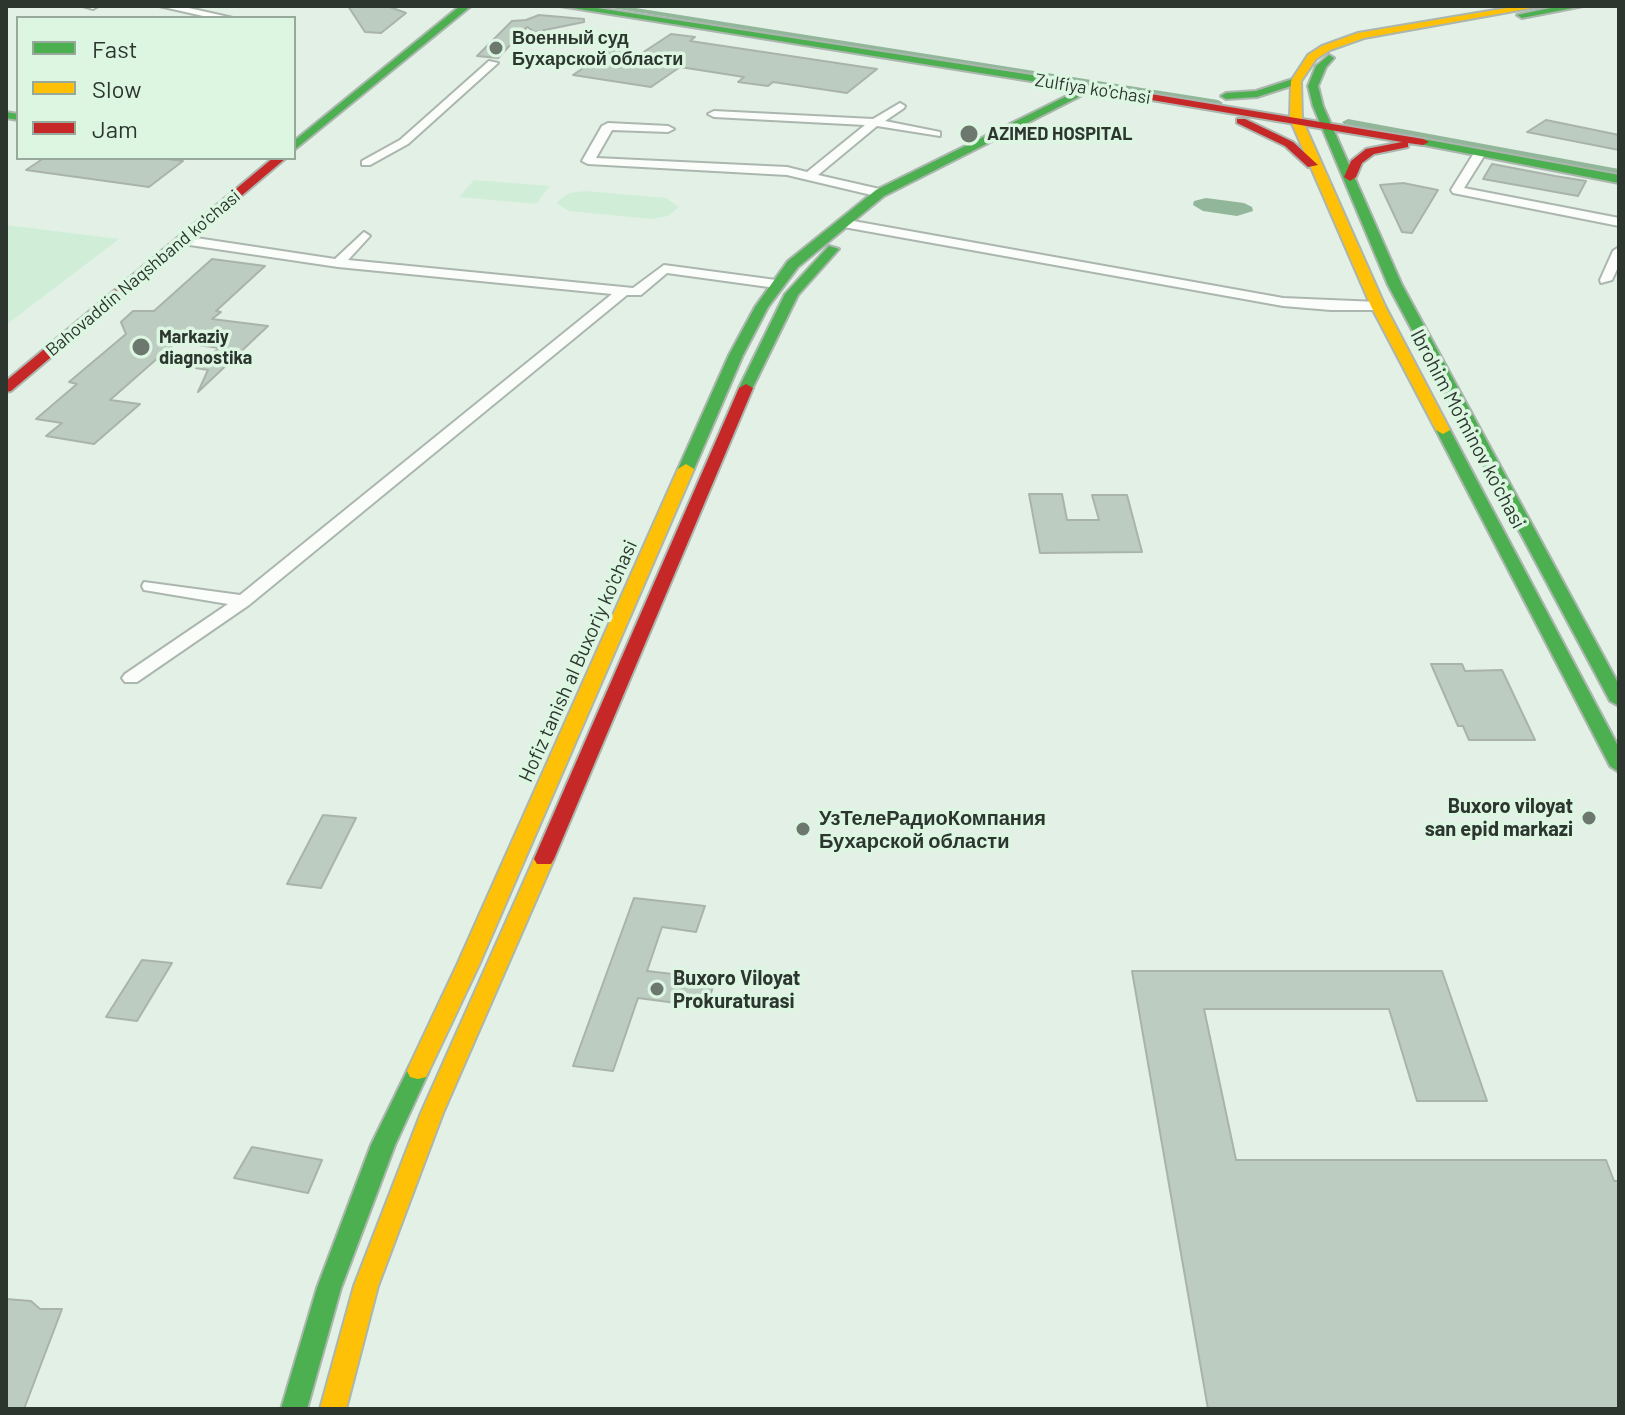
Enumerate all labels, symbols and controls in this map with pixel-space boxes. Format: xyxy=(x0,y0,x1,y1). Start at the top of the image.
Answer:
legend xyxy=(16,16,296,160)
place label: Военный суд Бухарской области xyxy=(512,27,683,70)
text: Fast xyxy=(92,34,137,63)
marker: Военный суд Бухарской области xyxy=(487,39,505,57)
street label: Zulfiya ko'chasi xyxy=(1034,69,1152,109)
text: Slow xyxy=(92,74,141,103)
text: Jam xyxy=(92,114,138,143)
marker: AZIMED HOSPITAL xyxy=(958,123,980,145)
place label: AZIMED HOSPITAL xyxy=(987,123,1133,145)
street label: Bahovaddin Naqshband ko'chasi xyxy=(41,185,245,361)
street label: Ibrohim Mo'minov ko'chasi xyxy=(1405,325,1531,533)
place label: Markaziy diagnostika xyxy=(159,326,252,368)
marker: Markaziy diagnostika xyxy=(130,336,152,358)
street label: Hofiz tanish al Buxoriy ko'chasi xyxy=(514,536,642,786)
place label: Buxoro viloyat san epid markazi xyxy=(1425,794,1573,841)
place label: УзТелеРадиоКомпания Бухарской области xyxy=(819,806,1046,853)
marker: Buxoro viloyat san epid markazi xyxy=(1580,809,1598,827)
marker: УзТелеРадиоКомпания Бухарской области xyxy=(794,820,812,838)
place label: Buxoro Viloyat Prokuraturasi xyxy=(673,966,800,1013)
marker: Buxoro Viloyat Prokuraturasi xyxy=(648,980,666,998)

